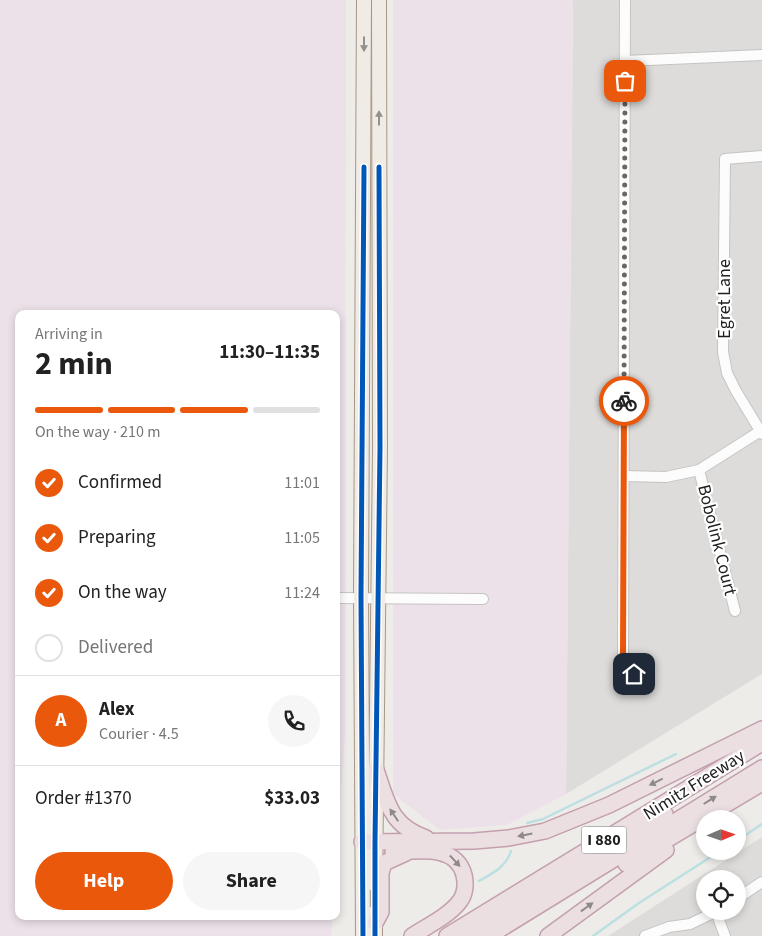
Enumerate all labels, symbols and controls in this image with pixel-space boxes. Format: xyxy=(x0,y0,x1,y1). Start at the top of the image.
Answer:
one-way arrow xyxy=(360,36,368,52)
pin xyxy=(604,60,646,102)
icon: bag xyxy=(611,67,639,95)
one-way arrow xyxy=(375,110,383,126)
street label: Egret Lane xyxy=(712,259,737,339)
text: Arriving in xyxy=(35,323,103,345)
text: 11:30–11:35 xyxy=(219,339,320,366)
text: 2 min xyxy=(35,341,113,387)
courier xyxy=(599,376,649,426)
icon: bike xyxy=(610,387,638,415)
text: On the way · 210 m xyxy=(35,421,160,443)
icon: check xyxy=(35,469,63,497)
text: Confirmed xyxy=(78,469,162,496)
text: 11:01 xyxy=(284,472,320,494)
street label: Bobolink Court xyxy=(691,482,743,598)
icon: check xyxy=(35,524,63,552)
text: Preparing xyxy=(78,524,156,551)
text: 11:05 xyxy=(284,527,320,549)
icon: check xyxy=(35,579,63,607)
text: On the way xyxy=(78,579,167,606)
text: 11:24 xyxy=(284,582,320,604)
text: Delivered xyxy=(78,634,153,661)
pin xyxy=(613,653,655,695)
icon: home xyxy=(620,660,648,688)
button: phone xyxy=(268,695,320,747)
text: Alex xyxy=(99,696,135,723)
text: A xyxy=(56,707,66,734)
text: Courier · 4.5 xyxy=(99,723,179,745)
street label: Nimitz Freeway xyxy=(638,743,750,826)
one-way arrow xyxy=(649,779,663,787)
text: Order #1370 xyxy=(35,785,132,812)
text: $33.03 xyxy=(264,785,320,812)
one-way arrow xyxy=(703,796,716,805)
one-way arrow xyxy=(389,808,399,822)
north arrow xyxy=(696,810,746,860)
map controls xyxy=(696,810,746,920)
road number: I 880 xyxy=(582,826,626,854)
one-way arrow xyxy=(518,831,533,839)
button: Help xyxy=(35,852,173,910)
button: Share xyxy=(183,852,320,910)
one-way arrow xyxy=(449,855,461,867)
button: locate xyxy=(696,870,746,920)
one-way arrow xyxy=(580,902,593,913)

